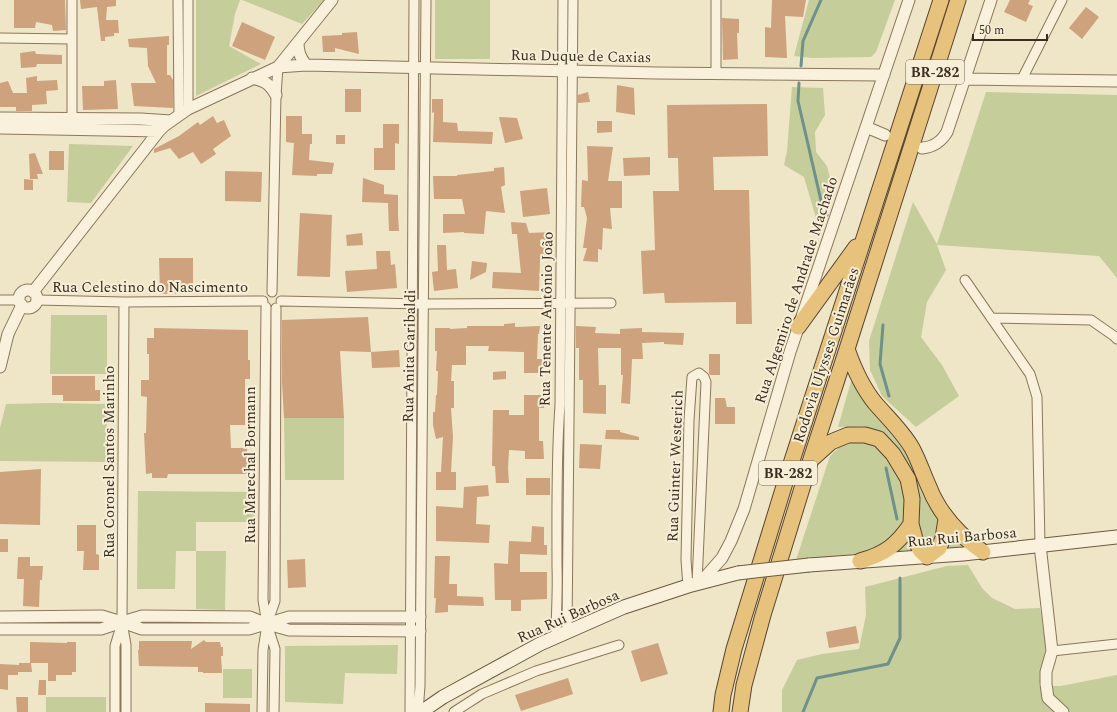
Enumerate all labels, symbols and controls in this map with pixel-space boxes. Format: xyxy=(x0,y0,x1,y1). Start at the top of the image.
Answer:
scale bar xyxy=(973,16,1047,42)
text: 50 m xyxy=(979,21,1004,40)
street label: Rua Duque de Caxias xyxy=(510,44,652,69)
road number: BR-282 xyxy=(906,60,964,84)
street label: Rua Algemiro de Andrade Machado xyxy=(749,174,844,407)
street label: Rua Tenente Antônio João xyxy=(533,231,560,407)
street label: Rodovia Ulysses Guimarães xyxy=(787,264,866,446)
street label: Rua Celestino do Nascimento xyxy=(52,276,248,299)
street label: Rua Anita Garibaldi xyxy=(397,289,422,423)
street label: Rua Coronel Santos Marinho xyxy=(98,366,121,558)
street label: Rua Marechal Bormann xyxy=(239,386,262,544)
street label: Rua Guinter Westerich xyxy=(661,389,690,542)
road number: BR-282 xyxy=(759,461,817,485)
street label: Rua Rui Barbosa xyxy=(906,521,1018,554)
street label: Rua Rui Barbosa xyxy=(513,583,624,649)

